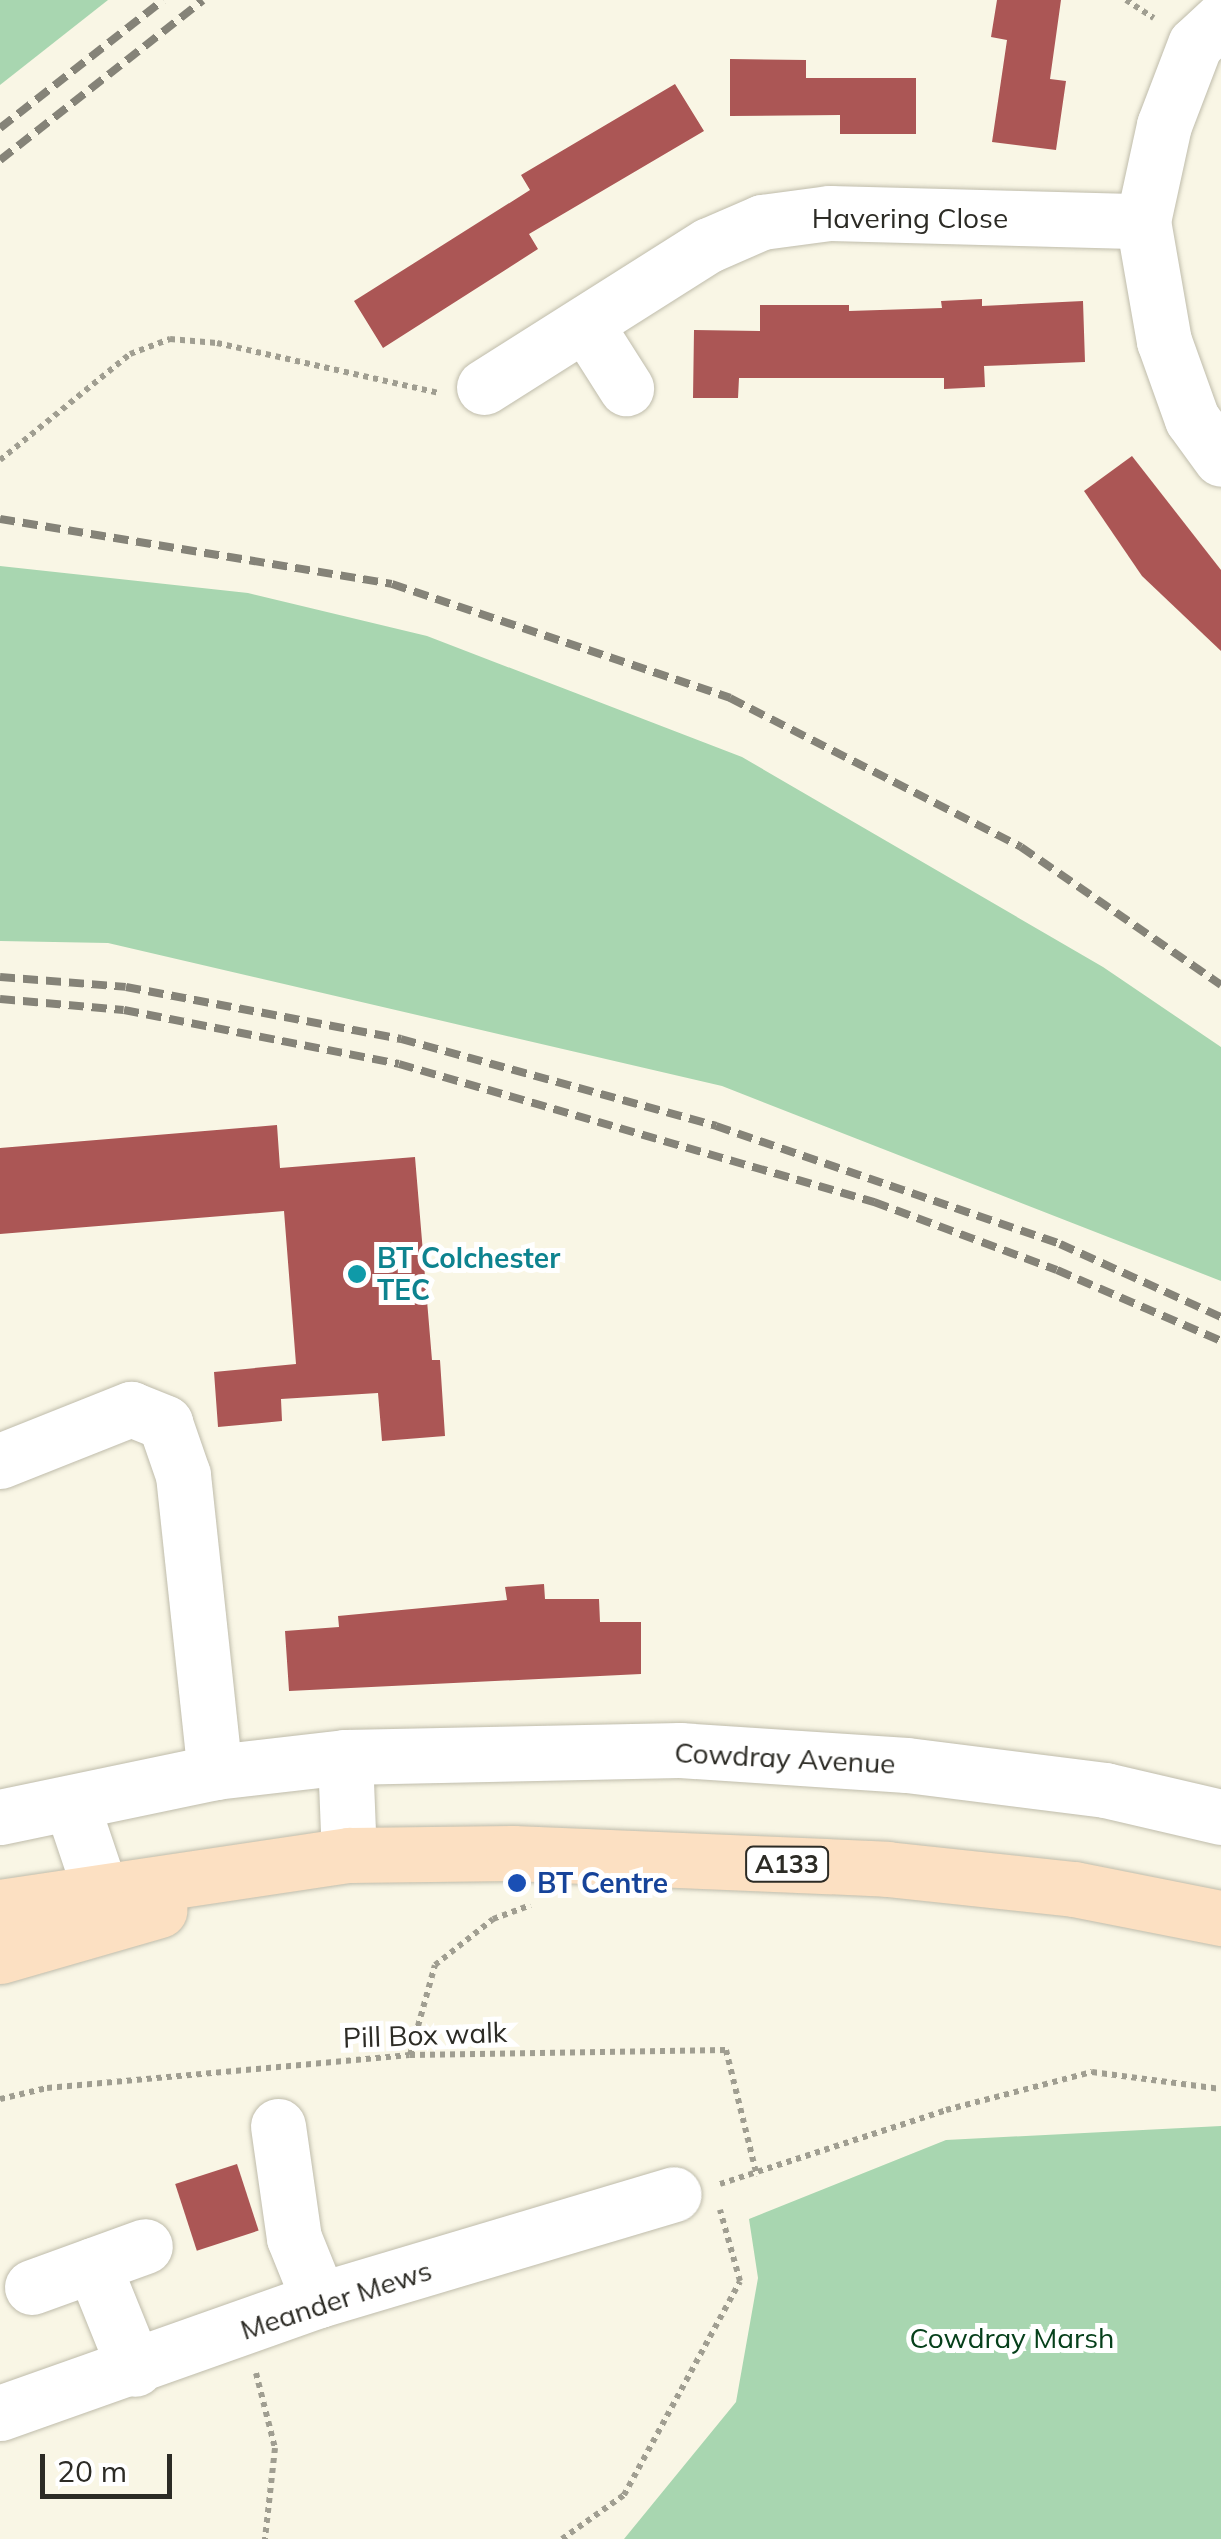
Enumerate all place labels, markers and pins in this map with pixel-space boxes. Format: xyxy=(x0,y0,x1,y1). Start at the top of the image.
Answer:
place label: BT Colchester TEC xyxy=(377,1241,560,1307)
marker: BT Colchester TEC xyxy=(346,1263,368,1285)
place label: BT Centre xyxy=(537,1866,668,1900)
marker: BT Centre xyxy=(506,1872,528,1894)

